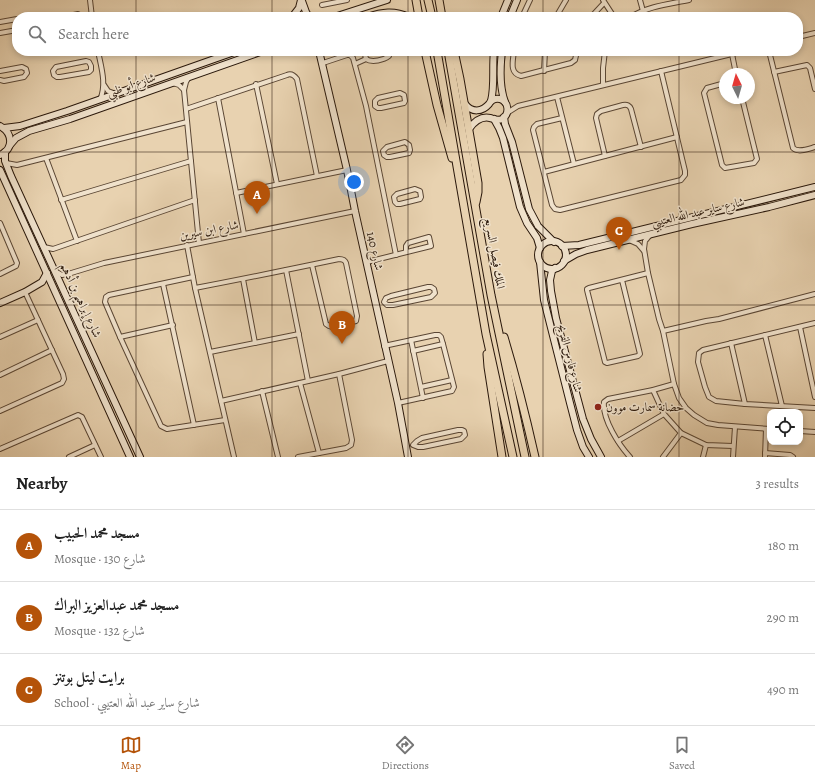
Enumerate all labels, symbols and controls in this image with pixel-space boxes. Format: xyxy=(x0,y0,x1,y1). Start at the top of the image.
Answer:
search box xyxy=(12,12,803,56)
icon: search xyxy=(26,23,48,45)
text: Search here xyxy=(58,24,129,44)
north arrow xyxy=(719,68,755,104)
street label: شارع أبو ظبي xyxy=(105,69,159,105)
your location xyxy=(344,172,364,192)
pin: A xyxy=(244,181,270,214)
street label: شارع ساير عبد الله العتيبي xyxy=(649,192,747,234)
street label: شارع ابن سيرين xyxy=(178,216,241,247)
street label: الملك فيصل السريع xyxy=(478,216,509,291)
pin: C xyxy=(606,217,632,250)
street label: شارع 140 xyxy=(360,230,387,273)
street label: شارع إبراهيم بن أدهم xyxy=(53,260,105,342)
pin: B xyxy=(329,311,355,344)
street label: شارع فارس الفريح xyxy=(551,322,586,395)
place label: حضانة سمارت موون xyxy=(606,399,684,415)
marker: حضانة سمارت موون xyxy=(593,402,603,412)
map controls xyxy=(767,409,803,445)
button: locate xyxy=(767,409,803,445)
text: Nearby xyxy=(16,472,67,495)
text: 3 results xyxy=(755,475,799,492)
text: مسجد محمد الحبيب xyxy=(54,523,140,543)
text: A xyxy=(25,537,33,554)
text: 180 m xyxy=(768,537,799,554)
text: Mosque · شارع 130 xyxy=(54,550,146,567)
text: مسجد محمد عبدالعزيز البراك xyxy=(54,595,179,615)
text: B xyxy=(25,609,33,626)
text: 290 m xyxy=(767,609,799,626)
text: Mosque · شارع 132 xyxy=(54,622,145,639)
text: برايت ليتل بوتنز xyxy=(54,667,124,687)
text: C xyxy=(25,681,33,698)
text: 490 m xyxy=(767,681,799,698)
text: School · شارع ساير عبد الله العتيبي xyxy=(54,694,200,711)
tab: Map xyxy=(120,734,142,773)
tab: Directions xyxy=(382,734,429,773)
tab: Saved xyxy=(669,734,695,773)

